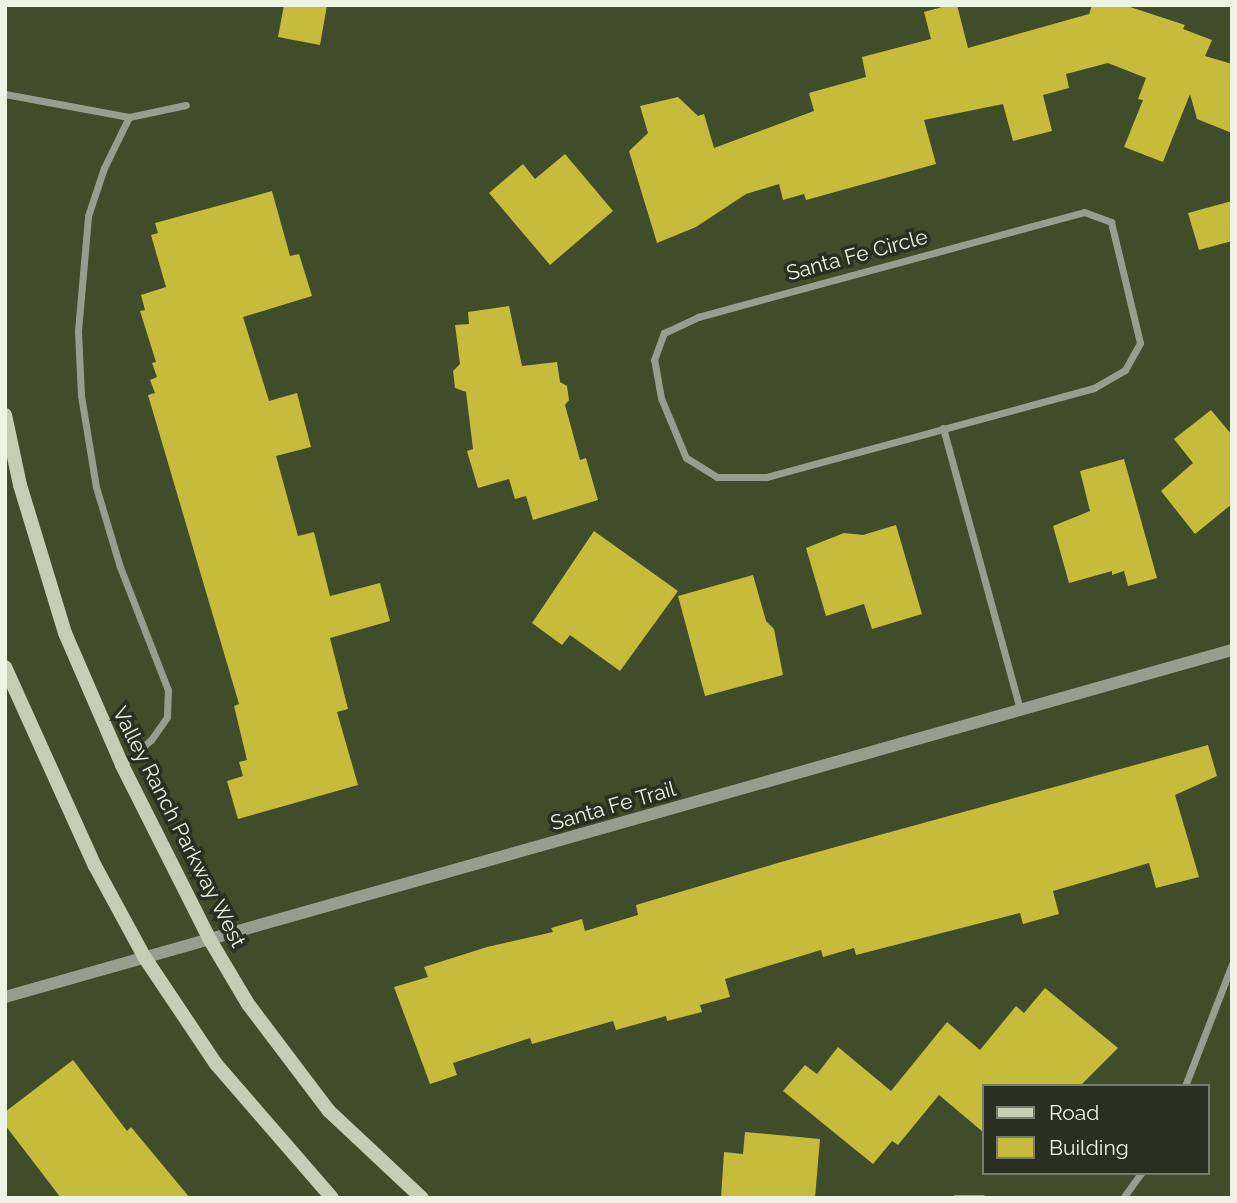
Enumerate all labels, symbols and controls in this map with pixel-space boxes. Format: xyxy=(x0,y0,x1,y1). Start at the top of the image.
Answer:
street label: Santa Fe Circle xyxy=(784,224,930,286)
street label: Valley Ranch Parkway West xyxy=(107,702,251,952)
street label: Santa Fe Trail xyxy=(547,776,679,836)
legend xyxy=(982,1084,1209,1175)
text: Road xyxy=(1049,1100,1099,1125)
text: Building xyxy=(1049,1135,1129,1160)

